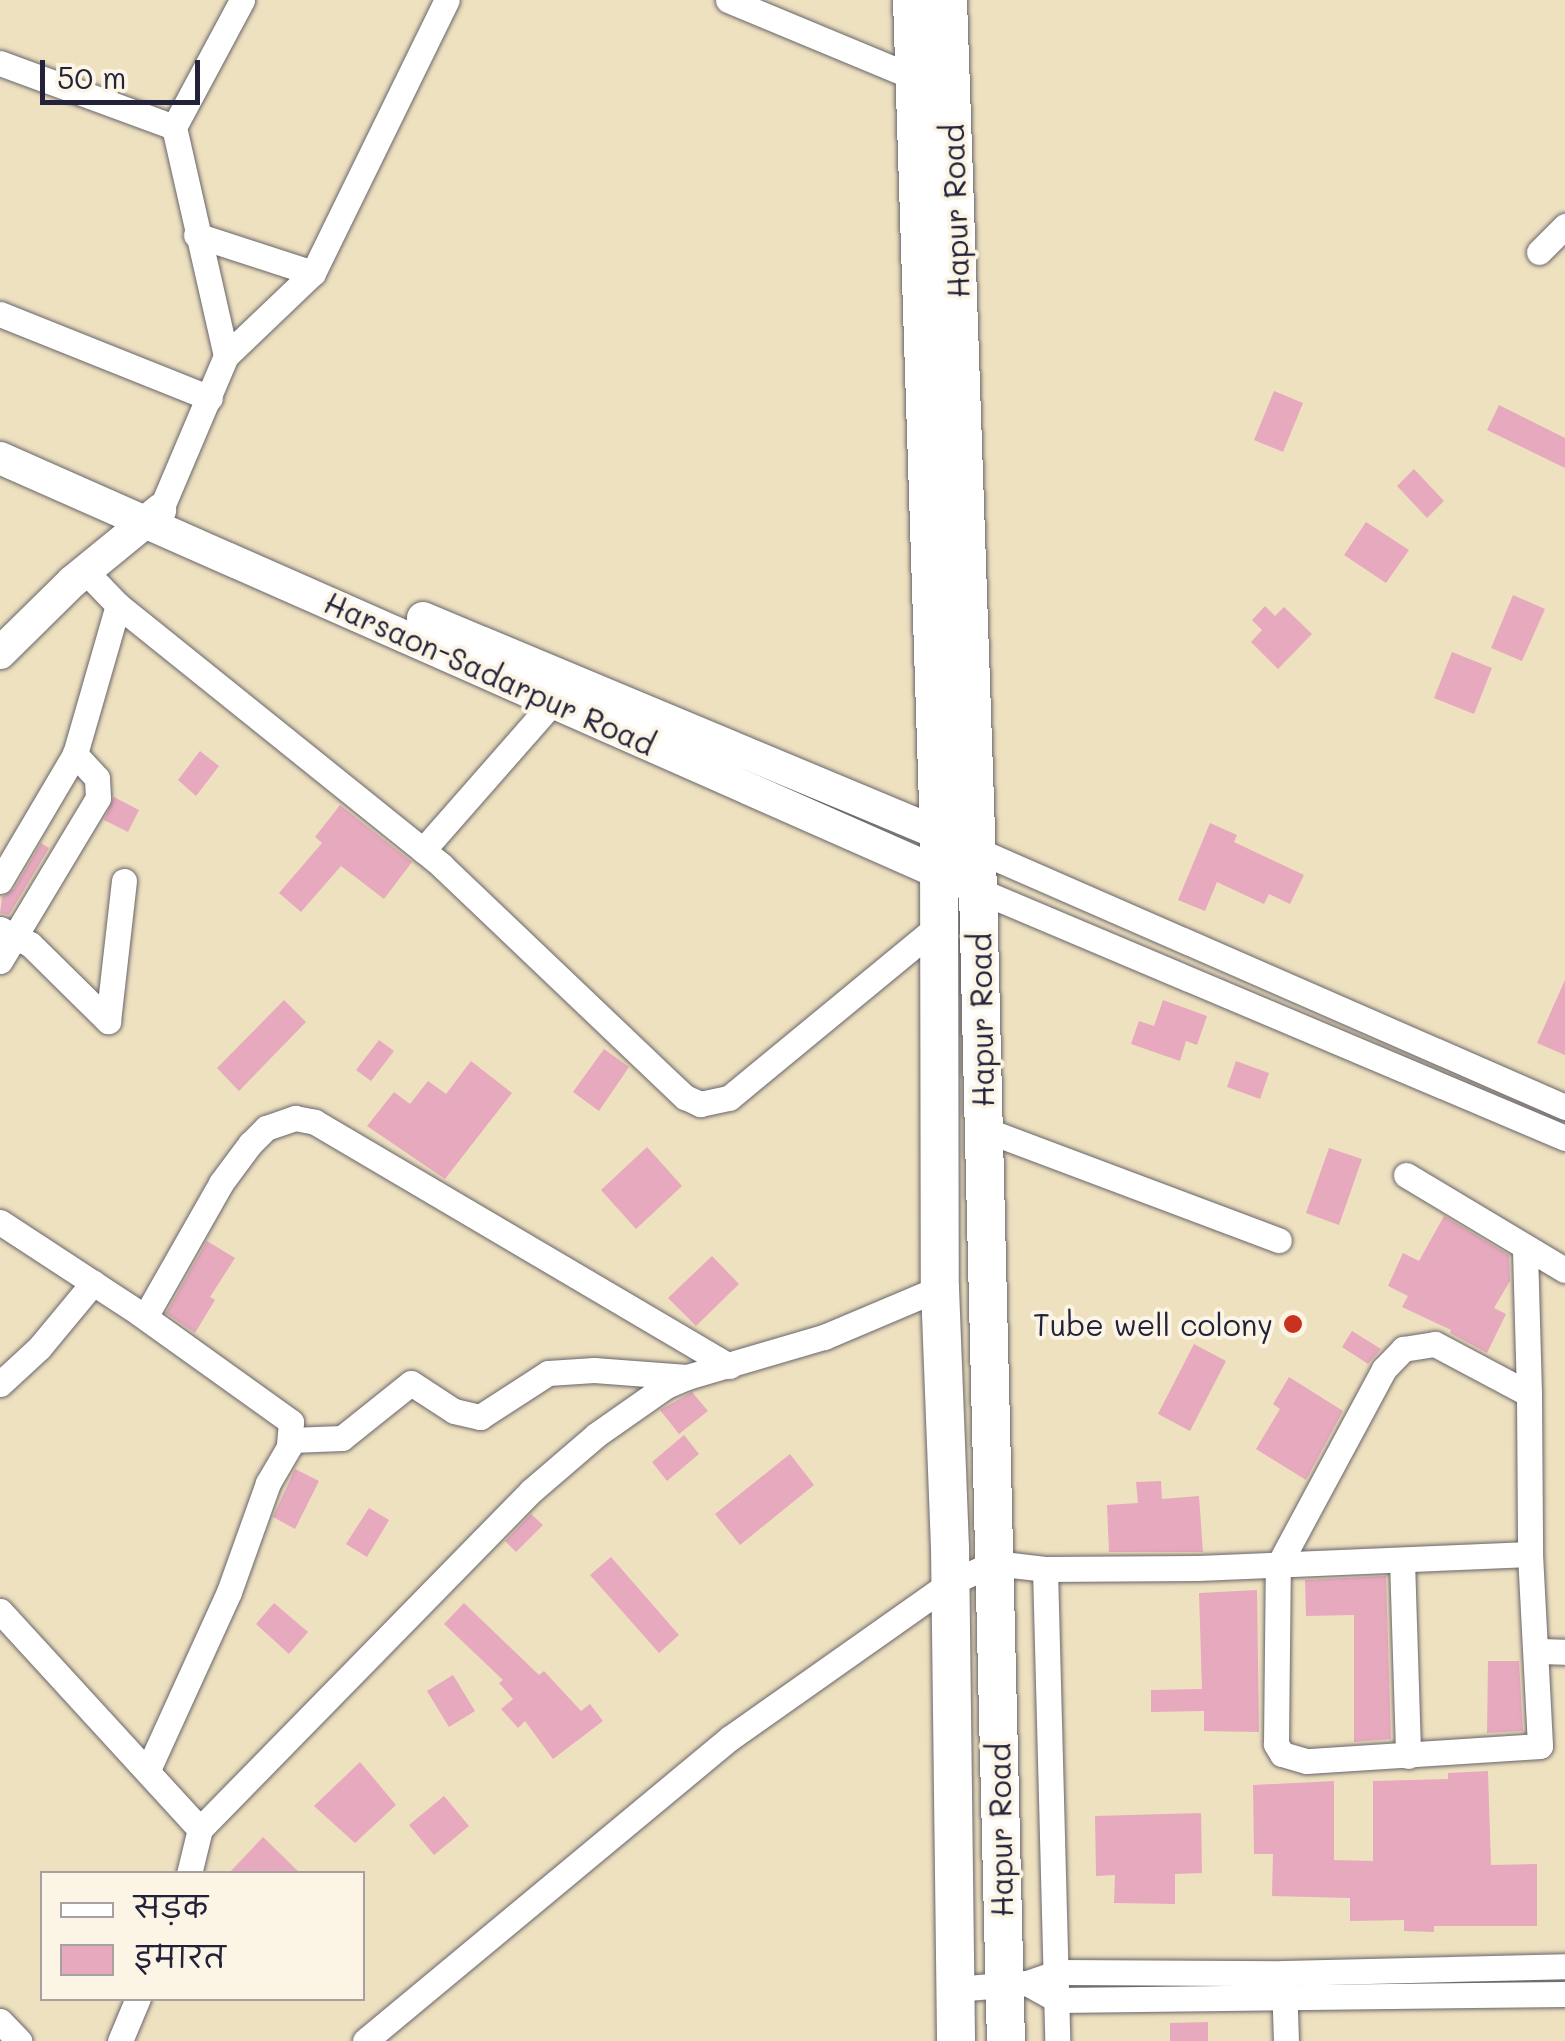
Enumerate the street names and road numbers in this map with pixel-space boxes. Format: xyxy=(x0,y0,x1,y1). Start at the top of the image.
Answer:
street label: Hapur Road xyxy=(934,123,976,299)
street label: Harsaon-Sadarpur Road xyxy=(319,584,661,762)
street label: Hapur Road xyxy=(961,933,1001,1107)
street label: Hapur Road xyxy=(980,1743,1020,1917)

